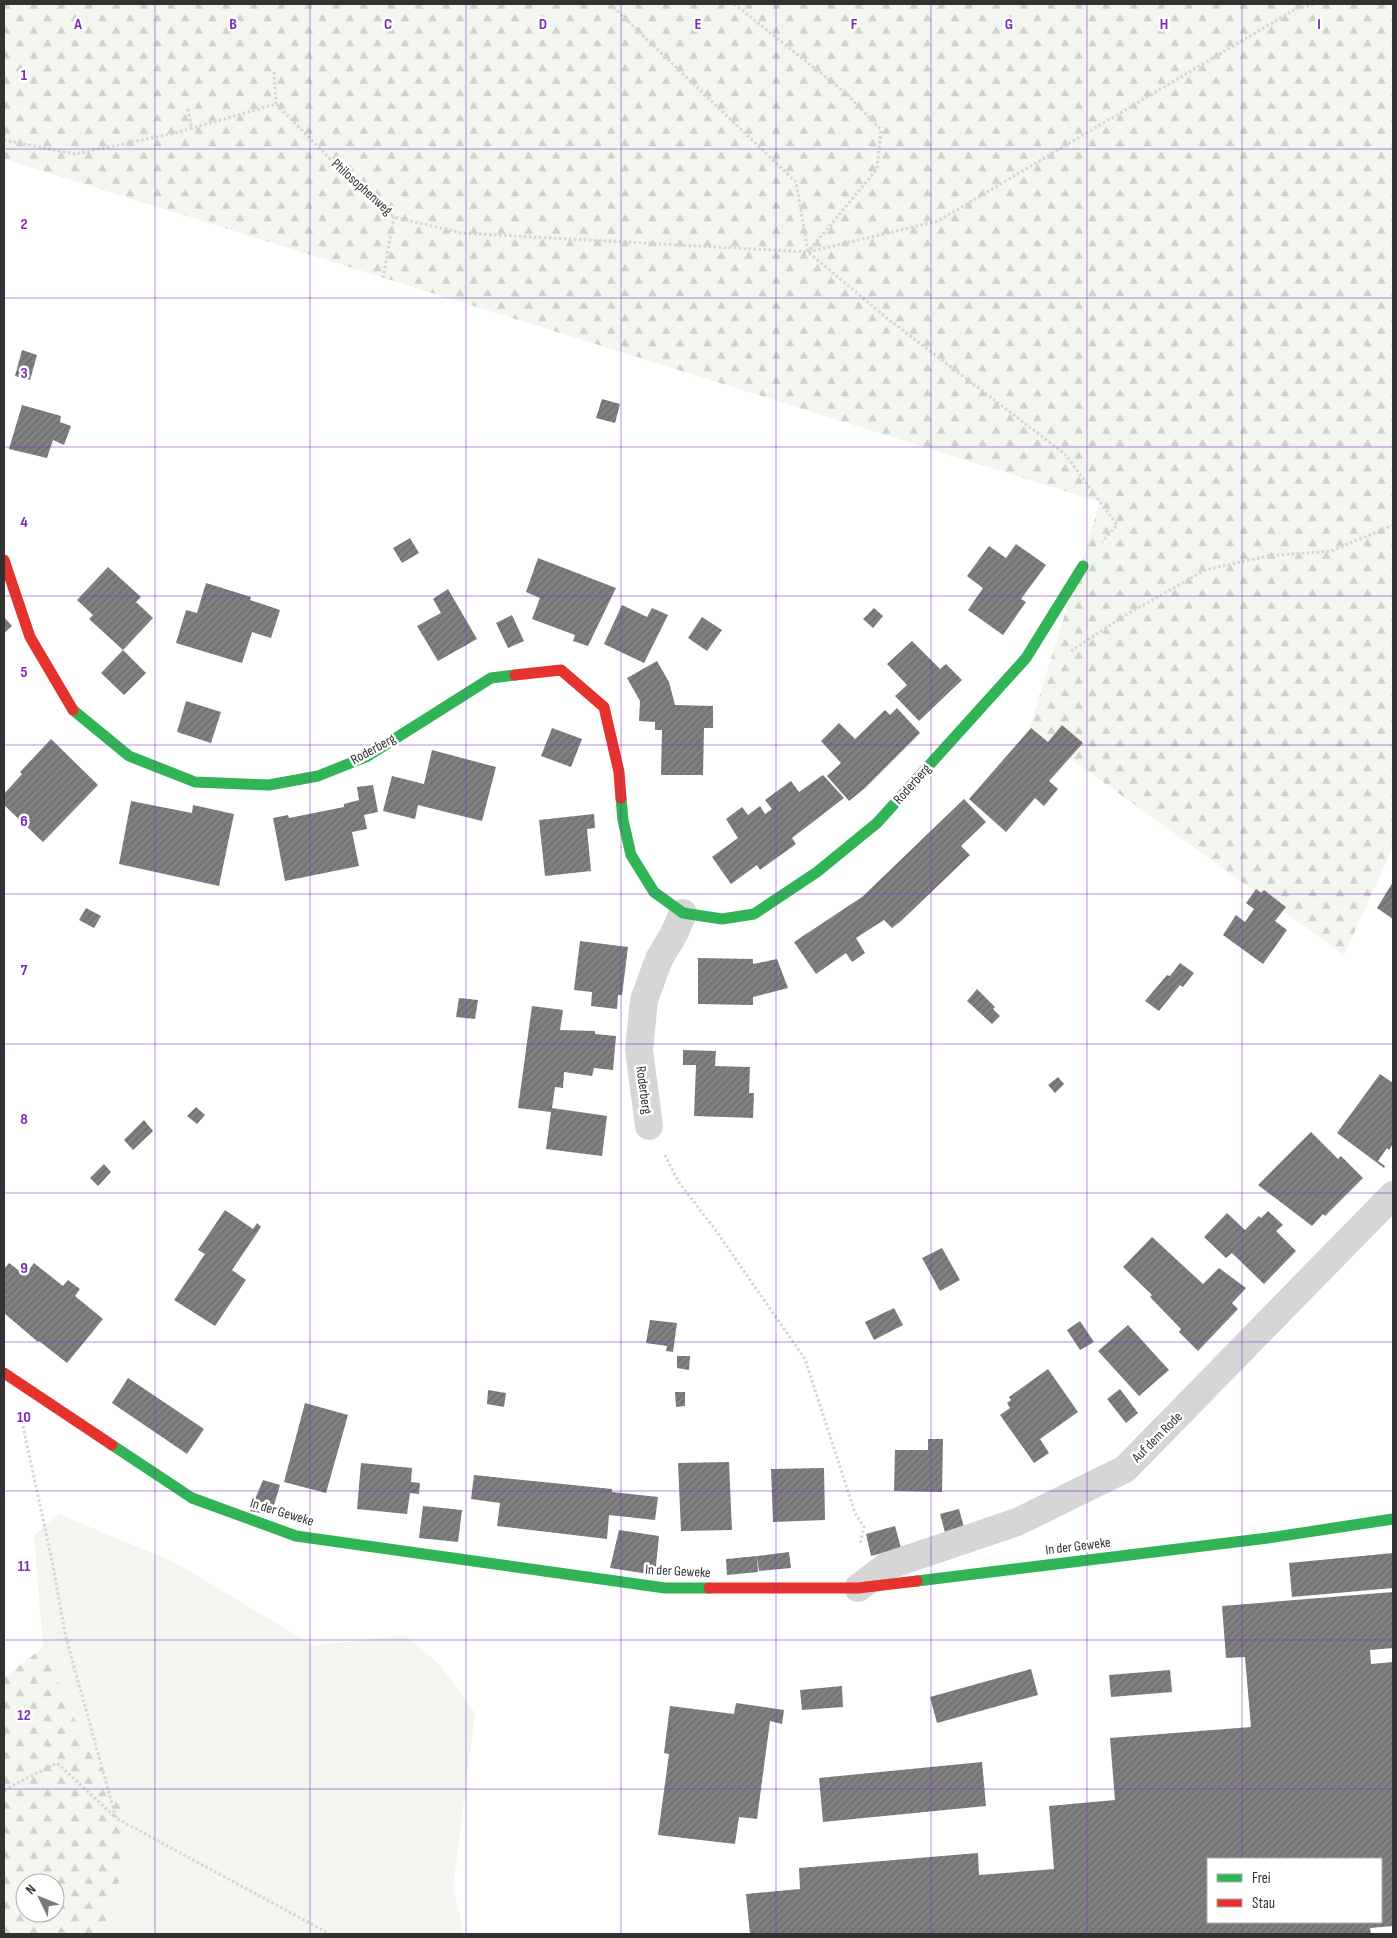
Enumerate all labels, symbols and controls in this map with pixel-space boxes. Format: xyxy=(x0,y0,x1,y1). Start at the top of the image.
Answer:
text: A xyxy=(73,15,82,34)
text: B xyxy=(229,15,237,34)
text: C xyxy=(384,15,392,34)
text: D xyxy=(539,15,547,34)
text: E xyxy=(695,15,702,34)
text: F xyxy=(851,15,858,34)
text: G xyxy=(1005,15,1013,34)
text: H xyxy=(1160,15,1168,34)
text: I xyxy=(1317,15,1321,34)
text: 1 xyxy=(21,66,28,85)
street label: Philosophenweg xyxy=(328,155,396,219)
text: 2 xyxy=(20,215,28,234)
text: 3 xyxy=(20,364,28,383)
text: 4 xyxy=(20,513,28,532)
text: 5 xyxy=(20,663,28,682)
street label: Roderberg xyxy=(348,730,399,768)
street label: Roderberg xyxy=(890,760,935,808)
text: 6 xyxy=(20,812,28,831)
text: 7 xyxy=(21,961,28,980)
street label: Roderberg xyxy=(632,1065,656,1115)
text: 8 xyxy=(20,1110,28,1129)
text: 9 xyxy=(20,1259,28,1278)
text: 10 xyxy=(17,1408,31,1427)
street label: Auf dem Rode xyxy=(1128,1408,1186,1466)
street label: In der Geweke xyxy=(248,1494,316,1530)
street label: In der Geweke xyxy=(1044,1534,1112,1558)
text: 11 xyxy=(18,1557,31,1576)
street label: In der Geweke xyxy=(645,1561,711,1581)
text: 12 xyxy=(17,1706,31,1725)
legend xyxy=(1207,1858,1382,1923)
text: Frei xyxy=(1252,1869,1271,1888)
north arrow xyxy=(15,1873,65,1923)
text: N xyxy=(22,1881,40,1898)
text: Stau xyxy=(1252,1894,1275,1913)

